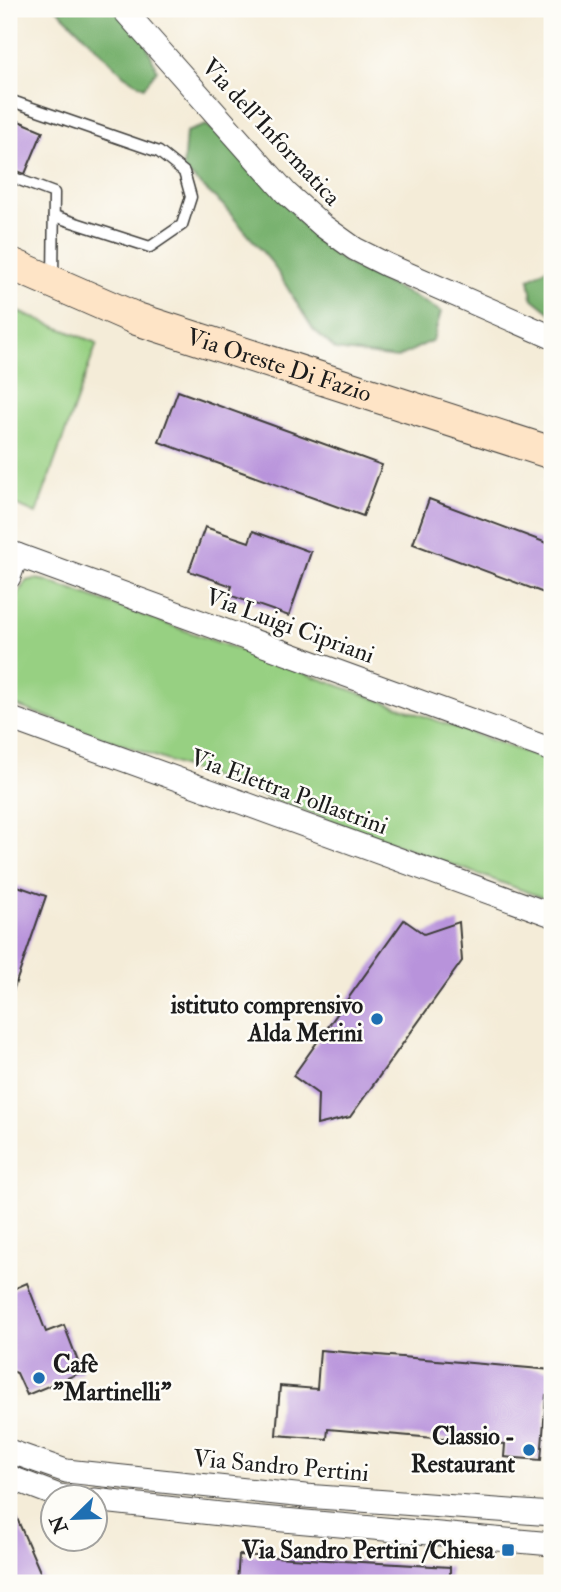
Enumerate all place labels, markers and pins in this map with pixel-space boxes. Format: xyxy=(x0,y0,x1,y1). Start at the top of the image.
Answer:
place label: istituto comprensivo Alda Merini xyxy=(170,990,364,1049)
marker: istituto comprensivo Alda Merini xyxy=(369,1011,385,1027)
place label: Cafè "Martinelli" xyxy=(53,1349,172,1408)
marker: Cafè "Martinelli" xyxy=(31,1370,47,1386)
place label: Classio - Restaurant xyxy=(411,1421,515,1480)
marker: Classio - Restaurant xyxy=(521,1442,537,1458)
place label: Via Sandro Pertini /Chiesa xyxy=(241,1535,495,1566)
marker: Via Sandro Pertini /Chiesa xyxy=(500,1542,516,1558)

